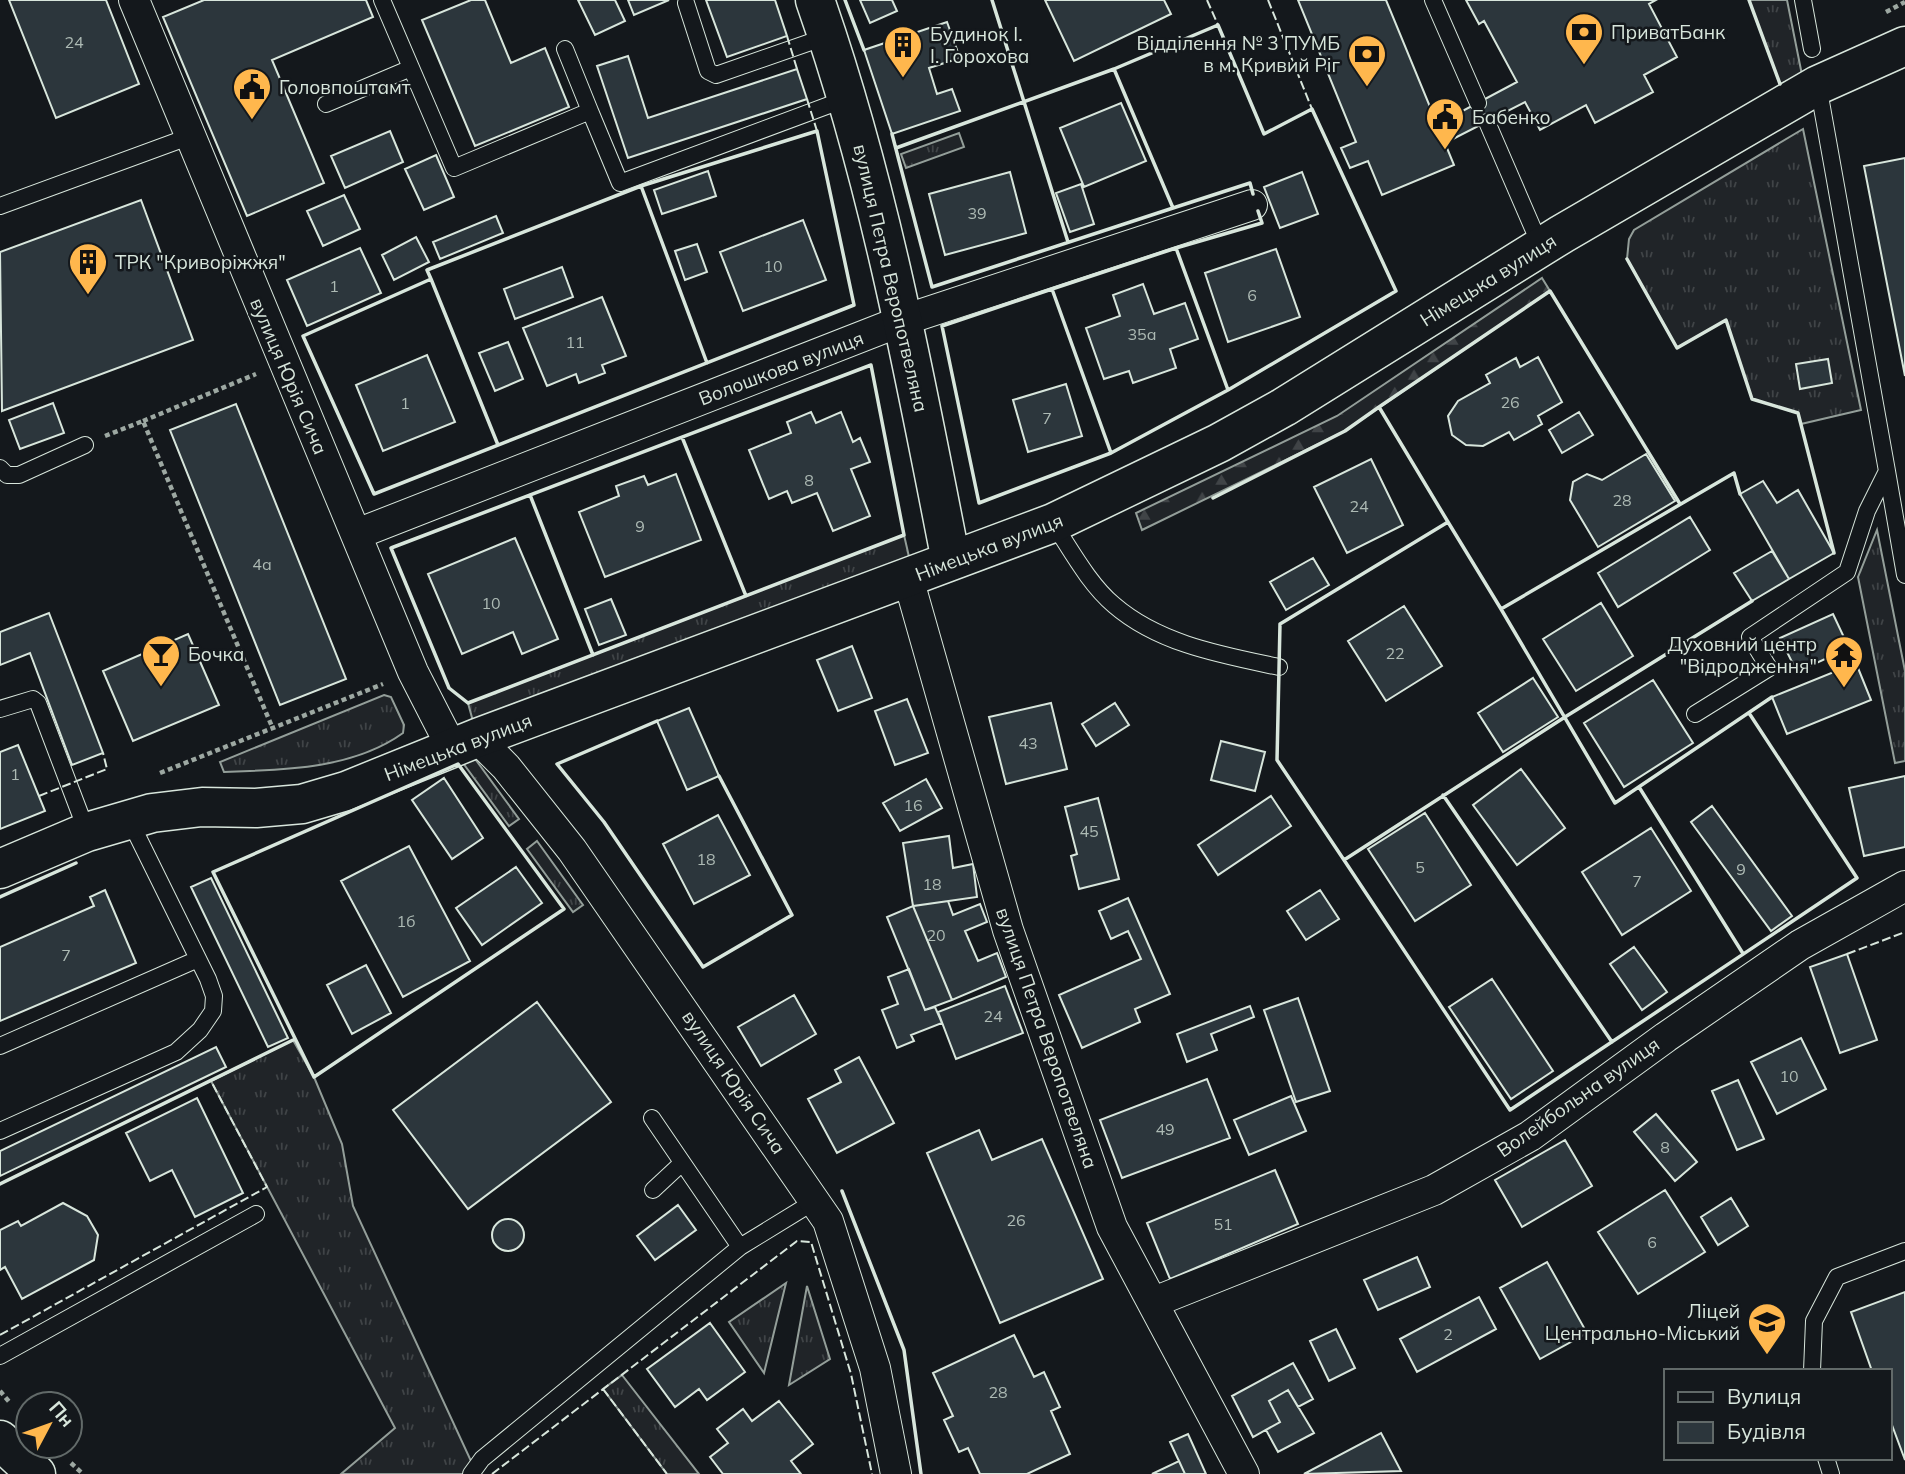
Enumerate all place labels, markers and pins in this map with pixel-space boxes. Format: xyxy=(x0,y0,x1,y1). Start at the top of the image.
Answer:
bank icon: ПриватБанк xyxy=(1563,11,1605,66)
place label: ПриватБанк xyxy=(1611,20,1726,44)
place label: Будинок І. І. Горохова xyxy=(930,22,1029,68)
building icon: Будинок І. І. Горохова xyxy=(882,24,924,79)
place label: Відділення № 3 ПУМБ в м. Кривий Ріг xyxy=(1137,31,1341,77)
bank icon: Відділення № 3 ПУМБ в м. Кривий Ріг xyxy=(1346,33,1388,88)
public building icon: Головпоштамт xyxy=(231,66,273,121)
place label: Головпоштамт xyxy=(279,75,411,99)
public building icon: Бабенко xyxy=(1424,96,1466,151)
place label: Бабенко xyxy=(1472,105,1551,129)
building icon: ТРК "Криворіжжя" xyxy=(67,241,109,296)
place label: ТРК "Криворіжжя" xyxy=(115,250,286,274)
place label: Духовний центр "Відродження" xyxy=(1668,632,1817,678)
bar icon: Бочка xyxy=(140,633,182,688)
temple icon: Духовний центр "Відродження" xyxy=(1823,634,1865,689)
place label: Бочка xyxy=(188,642,244,666)
place label: Ліцей Центрально-Міський xyxy=(1545,1299,1740,1345)
school or university icon: Ліцей Центрально-Міський xyxy=(1746,1301,1788,1356)

